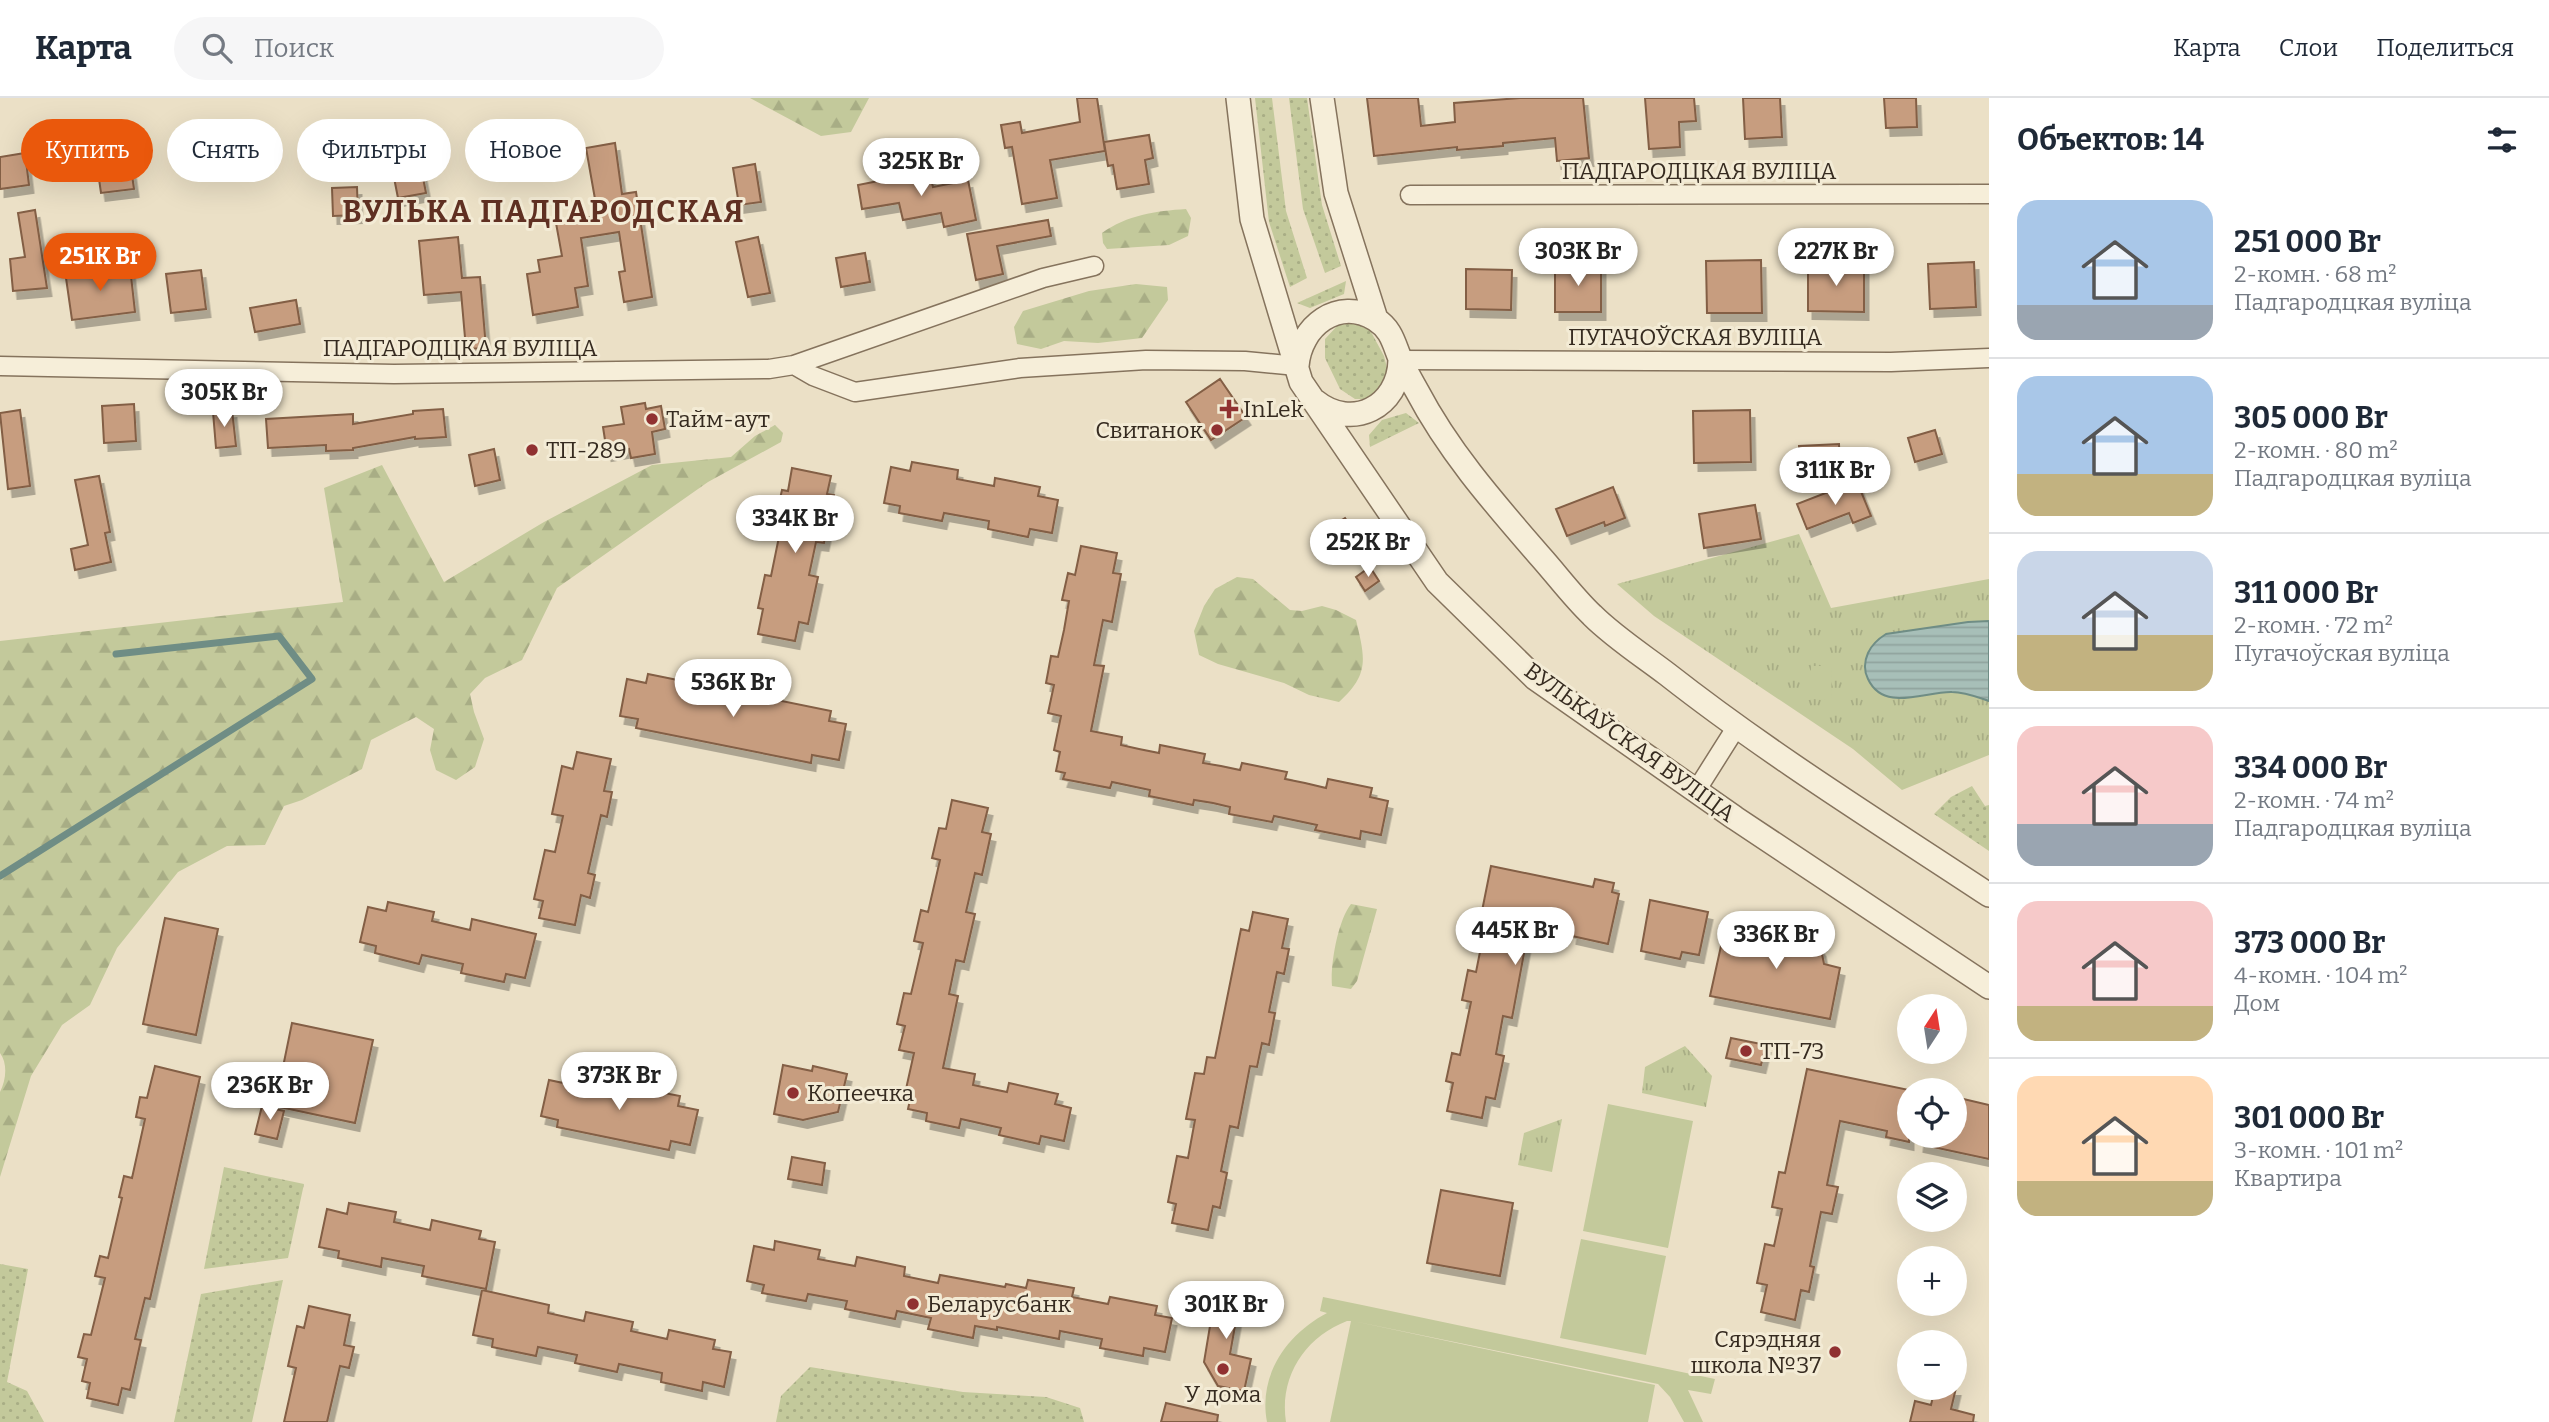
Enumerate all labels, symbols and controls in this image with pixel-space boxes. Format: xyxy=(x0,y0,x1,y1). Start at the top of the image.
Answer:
search box xyxy=(174,17,664,80)
text: Карта xyxy=(35,28,132,68)
icon: search xyxy=(198,29,236,67)
text: Поиск xyxy=(254,33,334,64)
text: Карта xyxy=(2173,34,2241,62)
text: Слои xyxy=(2279,34,2338,62)
text: Поделиться xyxy=(2376,34,2514,62)
chip: Купить xyxy=(21,119,153,182)
chip: Снять xyxy=(167,119,283,182)
chip: Фильтры xyxy=(297,119,451,182)
chip: Новое xyxy=(465,119,586,182)
icon: filters xyxy=(2483,121,2521,159)
text: Объектов: 14 xyxy=(2017,122,2204,158)
pin: 325K Br xyxy=(856,139,986,198)
text: 325K Br xyxy=(879,147,963,175)
street label: ПАДГАРОДЦКАЯ ВУЛІЦА xyxy=(1562,157,1837,185)
district label: ВУЛЬКА ПАДГАРОДСКАЯ xyxy=(342,194,746,230)
text: 251 000 Br xyxy=(2234,224,2381,260)
pin: 303K Br xyxy=(1513,228,1643,288)
pin: 227K Br xyxy=(1771,228,1901,288)
icon: home xyxy=(2073,228,2157,312)
pin: 251K Br xyxy=(35,234,165,293)
text: 303K Br xyxy=(1535,237,1621,265)
text: 227K Br xyxy=(1794,237,1878,265)
text: 251K Br xyxy=(59,242,141,270)
text: 2-комн. · 68 m² xyxy=(2234,260,2396,288)
text: Падгародцкая вуліца xyxy=(2234,288,2472,316)
street label: ПУГАЧОЎСКАЯ ВУЛІЦА xyxy=(1568,323,1823,351)
street label: ПАДГАРОДЦКАЯ ВУЛІЦА xyxy=(323,334,598,362)
pin: 305K Br xyxy=(159,370,289,429)
text: 305K Br xyxy=(181,378,267,406)
place label: InLek xyxy=(1243,395,1304,423)
text: 305 000 Br xyxy=(2234,400,2388,436)
marker: InLek xyxy=(1221,401,1237,417)
icon: home xyxy=(2073,404,2157,488)
place label: Тайм-аут xyxy=(666,405,770,433)
marker: Тайм-аут xyxy=(644,411,660,427)
place label: Свитанок xyxy=(1095,416,1203,444)
marker: Свитанок xyxy=(1209,422,1225,438)
place label: ТП-289 xyxy=(546,436,627,464)
text: 2-комн. · 80 m² xyxy=(2234,436,2398,464)
marker: ТП-289 xyxy=(524,442,540,458)
pin: 311K Br xyxy=(1770,448,1900,507)
text: 311K Br xyxy=(1795,456,1875,484)
text: Падгародцкая вуліца xyxy=(2234,464,2472,492)
pin: 334K Br xyxy=(730,496,860,555)
text: 334K Br xyxy=(752,504,838,532)
pin: 252K Br xyxy=(1303,519,1433,579)
text: 252K Br xyxy=(1326,528,1410,556)
text: 311 000 Br xyxy=(2234,575,2378,611)
icon: home xyxy=(2073,579,2157,663)
text: 2-комн. · 72 m² xyxy=(2234,611,2393,639)
text: Пугачоўская вуліца xyxy=(2234,639,2450,667)
street label: ВУЛЬКАЎСКАЯ ВУЛІЦА xyxy=(1519,656,1741,828)
pin: 536K Br xyxy=(668,660,798,719)
text: 536K Br xyxy=(691,668,775,696)
text: 334 000 Br xyxy=(2234,750,2387,786)
icon: home xyxy=(2073,754,2157,838)
text: 2-комн. · 74 m² xyxy=(2234,786,2394,814)
text: Падгародцкая вуліца xyxy=(2234,814,2472,842)
pin: 445K Br xyxy=(1450,908,1580,967)
pin: 336K Br xyxy=(1711,912,1841,971)
text: 445K Br xyxy=(1472,916,1558,944)
text: 336K Br xyxy=(1733,920,1819,948)
text: 373 000 Br xyxy=(2234,925,2385,961)
icon: home xyxy=(2073,929,2157,1013)
text: 4-комн. · 104 m² xyxy=(2234,961,2408,989)
text: Дом xyxy=(2234,989,2280,1017)
north arrow xyxy=(1897,994,1967,1064)
map controls xyxy=(1897,994,1967,1400)
place label: ТП-73 xyxy=(1760,1037,1824,1065)
marker: ТП-73 xyxy=(1738,1043,1754,1059)
pin: 373K Br xyxy=(554,1052,684,1112)
text: 373K Br xyxy=(577,1061,661,1089)
pin: 236K Br xyxy=(205,1062,335,1122)
text: 236K Br xyxy=(227,1071,313,1099)
button: locate xyxy=(1897,1078,1967,1148)
place label: Копеечка xyxy=(807,1079,915,1107)
marker: Копеечка xyxy=(785,1085,801,1101)
text: 301 000 Br xyxy=(2234,1100,2384,1136)
icon: home xyxy=(2073,1104,2157,1188)
text: 3-комн. · 101 m² xyxy=(2234,1136,2403,1164)
button: layers xyxy=(1897,1162,1967,1232)
text: Квартира xyxy=(2234,1164,2342,1192)
button: + xyxy=(1897,1246,1967,1316)
pin: 301K Br xyxy=(1161,1282,1291,1341)
place label: Беларусбанк xyxy=(927,1290,1072,1318)
text: 301K Br xyxy=(1184,1290,1268,1318)
marker: Беларусбанк xyxy=(905,1296,921,1312)
place label: Сярэдняя школа №37 xyxy=(1691,1325,1821,1379)
button: − xyxy=(1897,1330,1967,1400)
marker: Сярэдняя школа №37 xyxy=(1827,1344,1843,1360)
marker: У дома xyxy=(1215,1361,1231,1377)
place label: У дома xyxy=(1185,1380,1262,1408)

